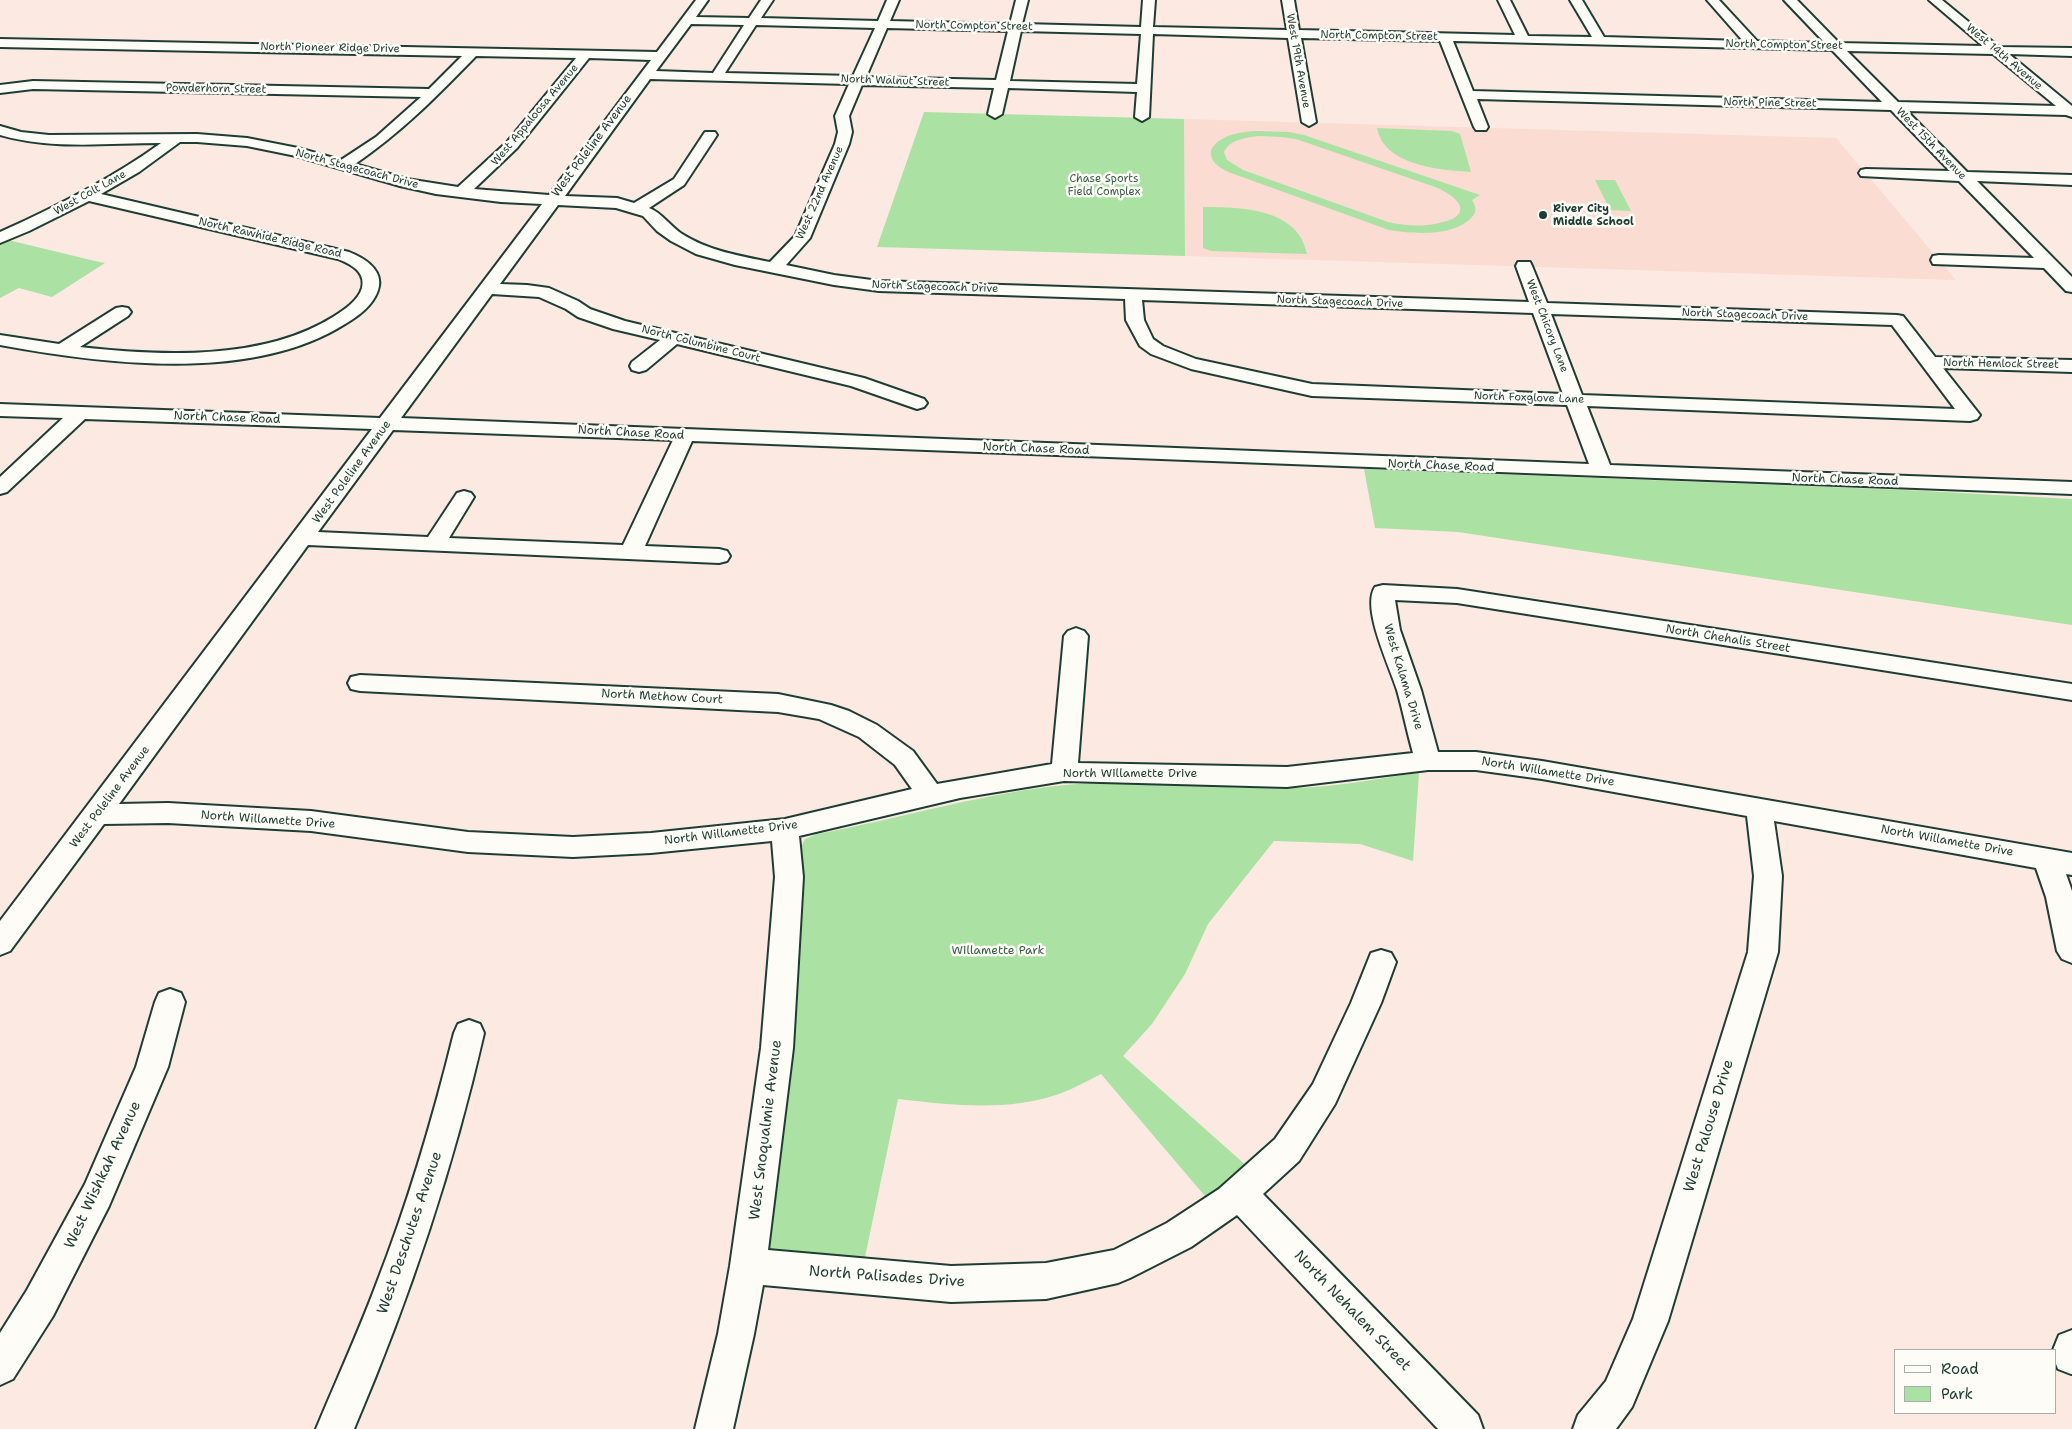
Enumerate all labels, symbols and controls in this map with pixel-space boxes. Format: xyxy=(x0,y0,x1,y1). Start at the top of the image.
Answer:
street label: West 19th Avenue xyxy=(1283,13,1313,109)
street label: North Compton Street xyxy=(915,18,1033,34)
street label: West 14th Avenue xyxy=(1963,21,2045,93)
street label: North Compton Street xyxy=(1320,28,1438,44)
street label: North Compton Street xyxy=(1725,37,1843,53)
street label: North Pioneer Ridge Drive xyxy=(260,40,400,56)
street label: West Appaloosa Avenue xyxy=(489,62,581,168)
street label: North Walnut Street xyxy=(840,73,950,89)
street label: Powderhorn Street xyxy=(166,82,266,96)
street label: West Poleline Avenue xyxy=(549,92,635,200)
street label: North Pine Street xyxy=(1723,96,1817,110)
street label: West 15th Avenue xyxy=(1893,105,1969,183)
street label: West 22nd Avenue xyxy=(793,144,847,242)
street label: North Stagecoach Drive xyxy=(294,146,420,192)
street label: West Colt Lane xyxy=(52,168,128,218)
park label: Chase Sports Field Complex xyxy=(1068,172,1140,198)
place label: River City Middle School xyxy=(1553,202,1634,228)
marker: River City Middle School xyxy=(1537,209,1549,221)
street label: North Rawhide Ridge Road xyxy=(197,215,343,261)
street label: North Stagecoach Drive xyxy=(871,278,999,296)
street label: West Chicory Lane xyxy=(1523,278,1571,374)
street label: North Stagecoach Drive xyxy=(1276,293,1404,311)
street label: North Stagecoach Drive xyxy=(1681,306,1809,324)
street label: North Columbine Court xyxy=(640,323,762,365)
street label: North Hemlock Street xyxy=(1943,356,2059,372)
street label: North Foxglove Lane xyxy=(1473,389,1585,407)
street label: North Chase Road xyxy=(173,409,281,427)
street label: West Poleline Avenue xyxy=(310,418,394,526)
street label: North Chase Road xyxy=(577,423,685,443)
street label: North Chase Road xyxy=(982,440,1090,458)
street label: North Chase Road xyxy=(1387,457,1495,475)
street label: North Chase Road xyxy=(1791,471,1899,489)
street label: West Kalama Drive xyxy=(1380,622,1426,732)
street label: North Chehalis Street xyxy=(1665,622,1791,656)
street label: North Methow Court xyxy=(601,687,723,707)
street label: West Poleline Avenue xyxy=(67,743,153,851)
street label: North Willamette Drive xyxy=(1480,754,1616,790)
street label: North Willamette Drive xyxy=(1063,767,1197,781)
street label: North Willamette Drive xyxy=(200,808,336,832)
street label: North Willamette Drive xyxy=(663,818,799,848)
street label: North Willamette Drive xyxy=(1879,822,2015,860)
park label: Willamette Park xyxy=(952,944,1044,958)
street label: West Snoqualmie Avenue xyxy=(746,1039,786,1221)
street label: West Palouse Drive xyxy=(1680,1058,1738,1194)
street label: West Wishkah Avenue xyxy=(61,1098,145,1252)
street label: West Deschutes Avenue xyxy=(374,1149,446,1317)
street label: North Nehalem Street xyxy=(1290,1247,1414,1375)
street label: North Palisades Drive xyxy=(808,1263,966,1291)
legend xyxy=(1894,1349,2057,1414)
text: Road xyxy=(1941,1359,1979,1379)
text: Park xyxy=(1941,1384,1973,1404)

